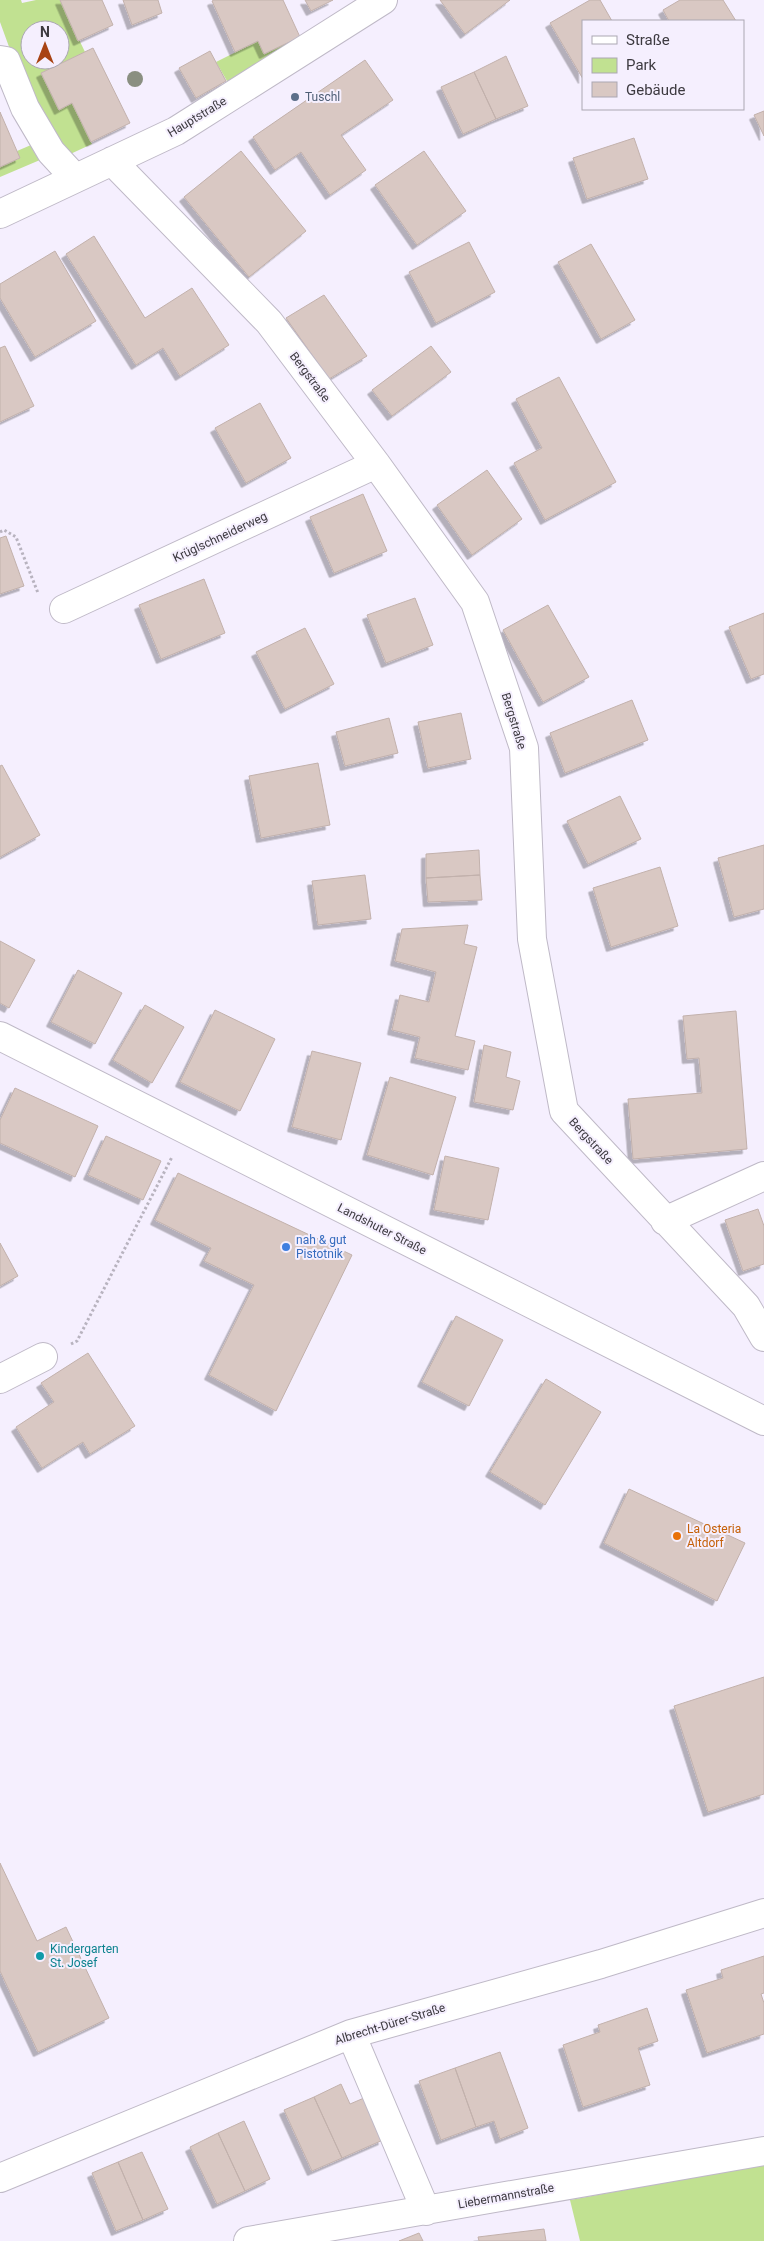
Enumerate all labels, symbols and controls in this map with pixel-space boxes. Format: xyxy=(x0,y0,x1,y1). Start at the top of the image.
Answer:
north arrow xyxy=(20,20,70,70)
legend xyxy=(582,20,744,110)
text: N xyxy=(40,24,50,40)
text: Straße xyxy=(626,31,670,49)
text: Park xyxy=(626,56,657,74)
text: Gebäude xyxy=(626,81,685,99)
place label: Tuschl xyxy=(305,90,340,104)
marker: Tuschl xyxy=(289,91,301,103)
street label: Hauptstraße xyxy=(165,94,229,140)
street label: Bergstraße xyxy=(287,349,333,405)
street label: Krüglschneiderweg xyxy=(171,509,269,565)
street label: Bergstraße xyxy=(499,691,529,751)
street label: Bergstraße xyxy=(566,1115,616,1167)
street label: Landshuter Straße xyxy=(335,1201,429,1257)
place label: nah & gut Pistotnik xyxy=(296,1233,347,1261)
marker: nah & gut Pistotnik xyxy=(280,1241,292,1253)
place label: La Osteria Altdorf xyxy=(687,1522,741,1550)
marker: La Osteria Altdorf xyxy=(671,1530,683,1542)
place label: Kindergarten St. Josef xyxy=(50,1942,119,1970)
marker: Kindergarten St. Josef xyxy=(34,1950,46,1962)
street label: Albrecht-Dürer-Straße xyxy=(333,2000,447,2048)
street label: Liebermannstraße xyxy=(457,2181,555,2211)

